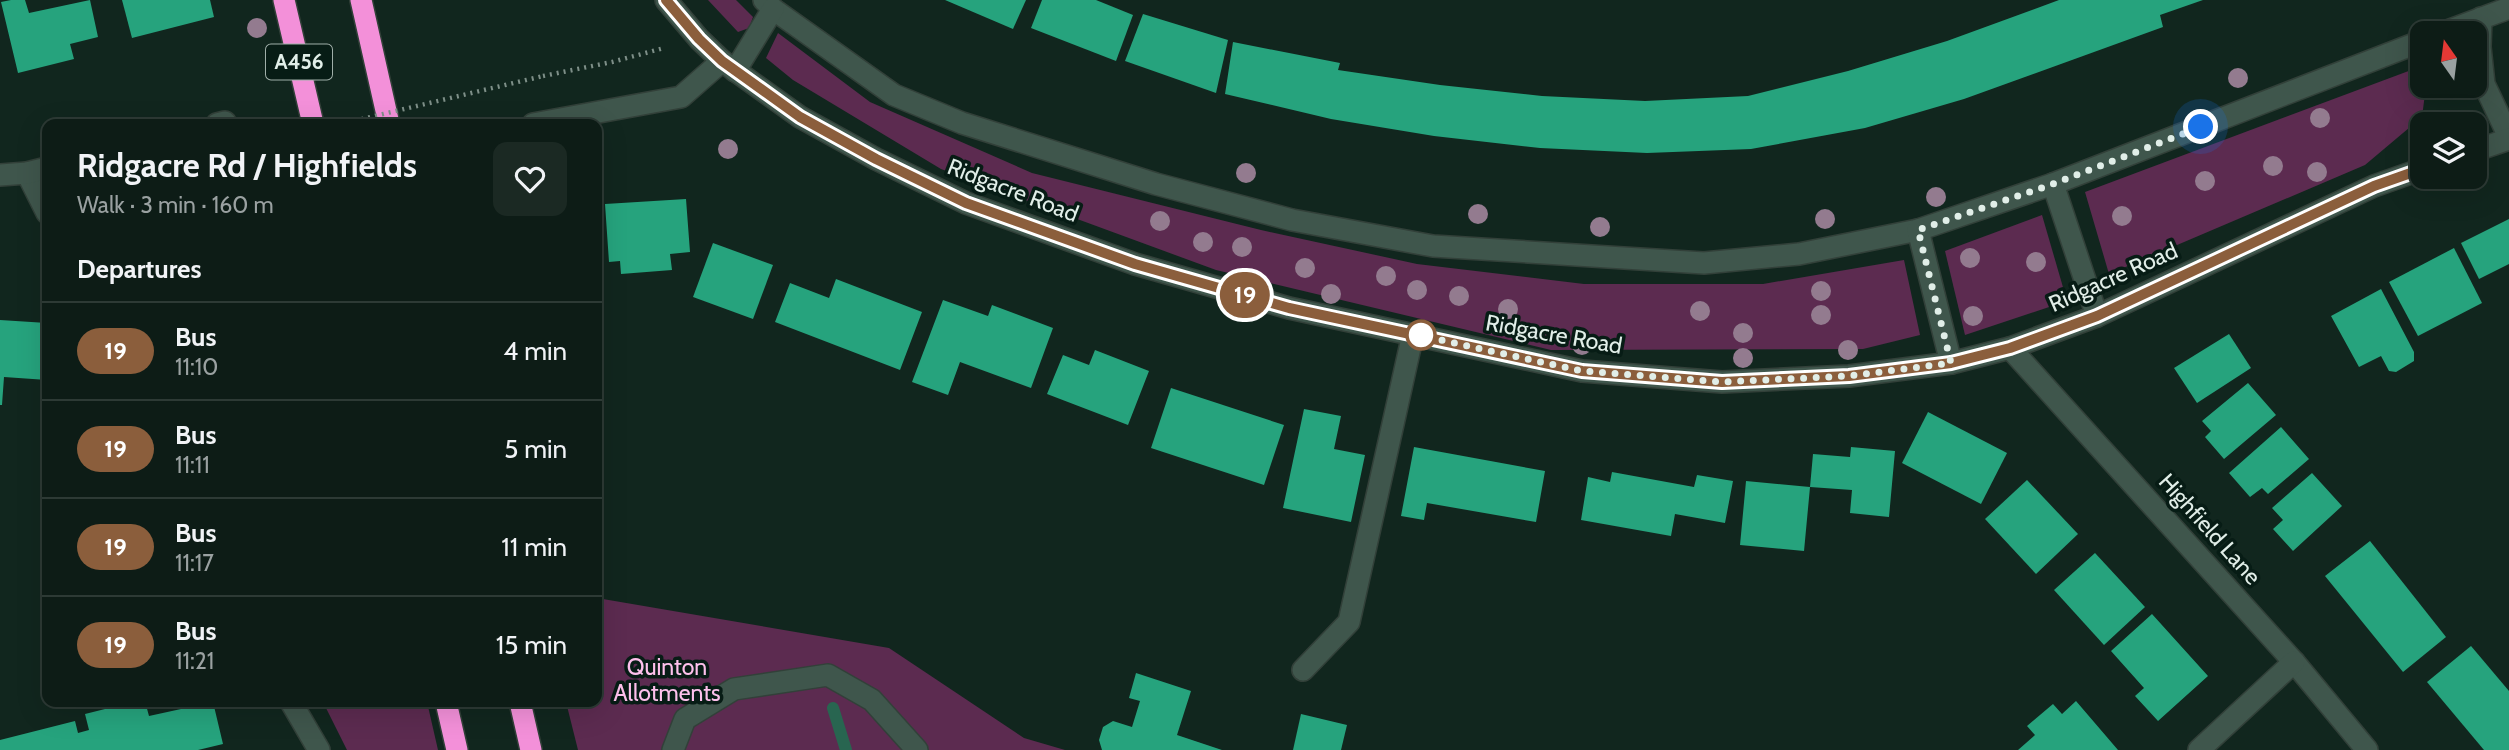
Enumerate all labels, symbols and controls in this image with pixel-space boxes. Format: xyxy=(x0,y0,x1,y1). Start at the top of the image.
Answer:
north arrow xyxy=(2410,21,2487,98)
map controls xyxy=(2410,21,2487,189)
road number: A456 xyxy=(266,44,332,80)
your location xyxy=(2183,109,2218,144)
button: layers xyxy=(2410,112,2487,189)
button: heart xyxy=(493,142,567,216)
text: Ridgacre Rd / Highfields xyxy=(77,145,417,185)
street label: Ridgacre Road xyxy=(944,152,1082,228)
text: Walk · 3 min · 160 m xyxy=(77,191,274,219)
street label: Ridgacre Road xyxy=(2044,236,2182,318)
text: Departures xyxy=(77,253,201,285)
line badge: 19 xyxy=(1214,272,1276,318)
text: 19 xyxy=(1234,280,1256,309)
street label: Ridgacre Road xyxy=(1484,308,1624,360)
unlabelled marker xyxy=(1406,320,1436,350)
text: Bus xyxy=(175,321,216,353)
text: 4 min xyxy=(503,335,567,367)
text: 19 xyxy=(104,336,127,365)
text: 11:10 xyxy=(175,353,218,381)
text: Bus xyxy=(175,419,216,451)
text: 5 min xyxy=(504,433,567,465)
text: 19 xyxy=(104,434,127,463)
text: 11:11 xyxy=(175,451,210,479)
street label: Highfield Lane xyxy=(2153,468,2267,590)
text: Bus xyxy=(175,517,216,549)
text: 11 min xyxy=(501,531,567,563)
text: 19 xyxy=(104,532,127,561)
text: 11:17 xyxy=(175,549,214,577)
text: Bus xyxy=(175,615,216,647)
text: 15 min xyxy=(496,629,567,661)
text: 19 xyxy=(104,630,127,659)
text: 11:21 xyxy=(175,647,214,675)
park label: Quinton Allotments xyxy=(614,653,720,707)

